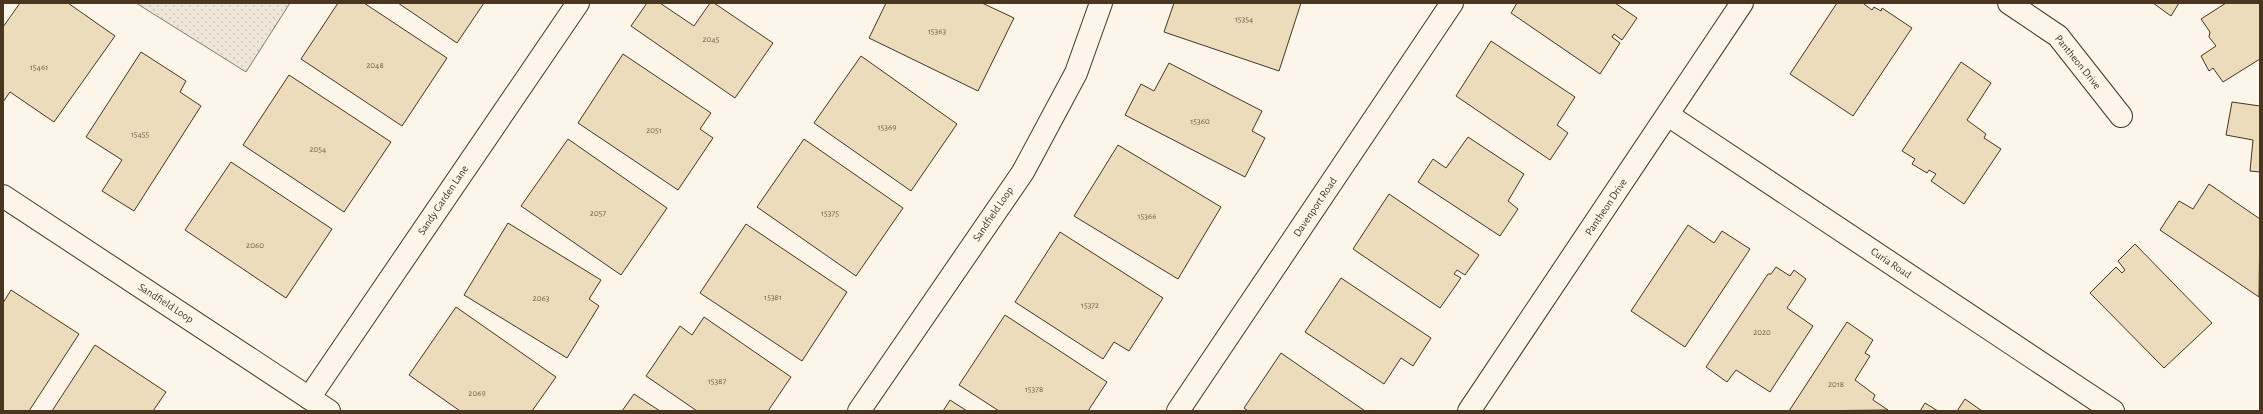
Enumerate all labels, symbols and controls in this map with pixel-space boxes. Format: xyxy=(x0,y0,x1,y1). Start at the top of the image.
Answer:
house number: 15354 xyxy=(1235,15,1254,24)
house number: 15363 xyxy=(928,27,947,36)
street label: Pantheon Drive xyxy=(2053,33,2103,91)
house number: 2045 xyxy=(703,35,720,44)
house number: 2048 xyxy=(366,61,384,70)
house number: 15461 xyxy=(30,63,48,72)
house number: 15360 xyxy=(1190,117,1210,126)
house number: 15369 xyxy=(877,123,897,132)
house number: 2051 xyxy=(646,126,662,135)
house number: 15455 xyxy=(131,130,150,139)
house number: 2054 xyxy=(310,145,327,154)
street label: Sandy Garden Lane xyxy=(416,163,470,237)
street label: Davenport Road xyxy=(1291,175,1339,239)
street label: Pantheon Drive xyxy=(1583,177,1629,237)
street label: Sandfield Loop xyxy=(971,184,1016,243)
house number: 2057 xyxy=(590,209,606,218)
house number: 15375 xyxy=(821,209,839,218)
house number: 15366 xyxy=(1137,212,1157,221)
house number: 2060 xyxy=(246,241,264,250)
street label: Curia Road xyxy=(1869,246,1913,281)
street label: Sandfield Loop xyxy=(136,281,196,325)
house number: 15381 xyxy=(764,293,782,302)
house number: 2063 xyxy=(533,294,550,303)
house number: 15372 xyxy=(1081,301,1099,310)
house number: 2020 xyxy=(1753,328,1771,337)
house number: 15387 xyxy=(708,377,727,386)
house number: 2018 xyxy=(1828,380,1844,389)
house number: 15378 xyxy=(1025,385,1043,394)
house number: 2069 xyxy=(468,389,486,398)

